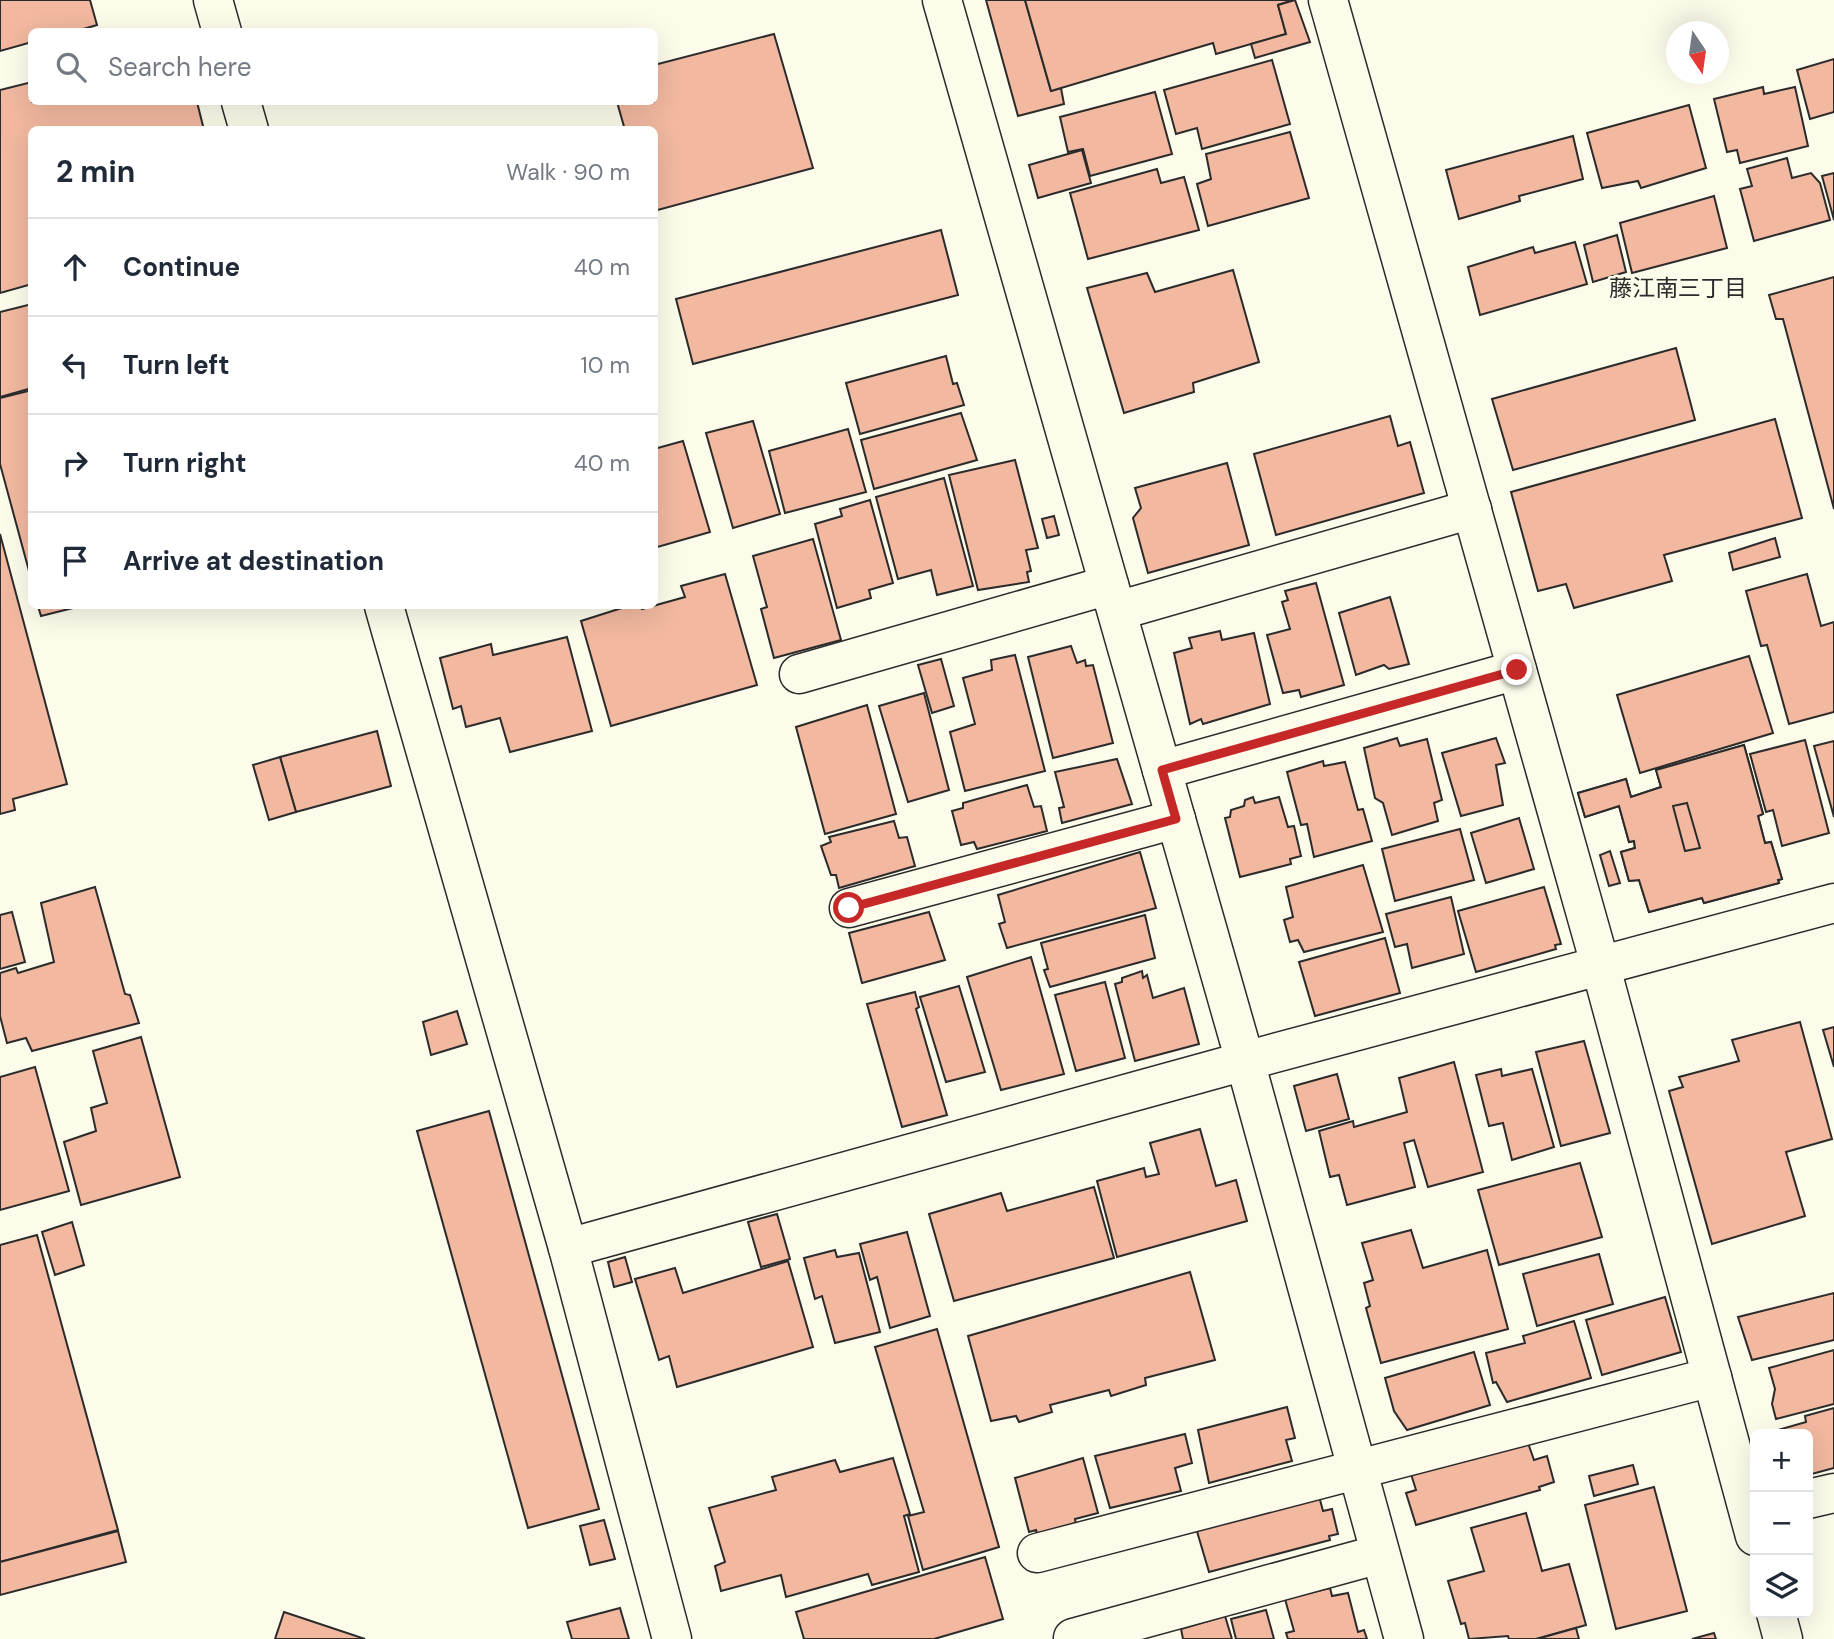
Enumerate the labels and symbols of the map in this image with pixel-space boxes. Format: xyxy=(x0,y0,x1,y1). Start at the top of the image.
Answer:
north arrow xyxy=(1666,21,1729,84)
district label: 藤江南三丁目 xyxy=(1609,273,1747,303)
route end xyxy=(1501,654,1532,685)
route start xyxy=(833,892,864,923)

